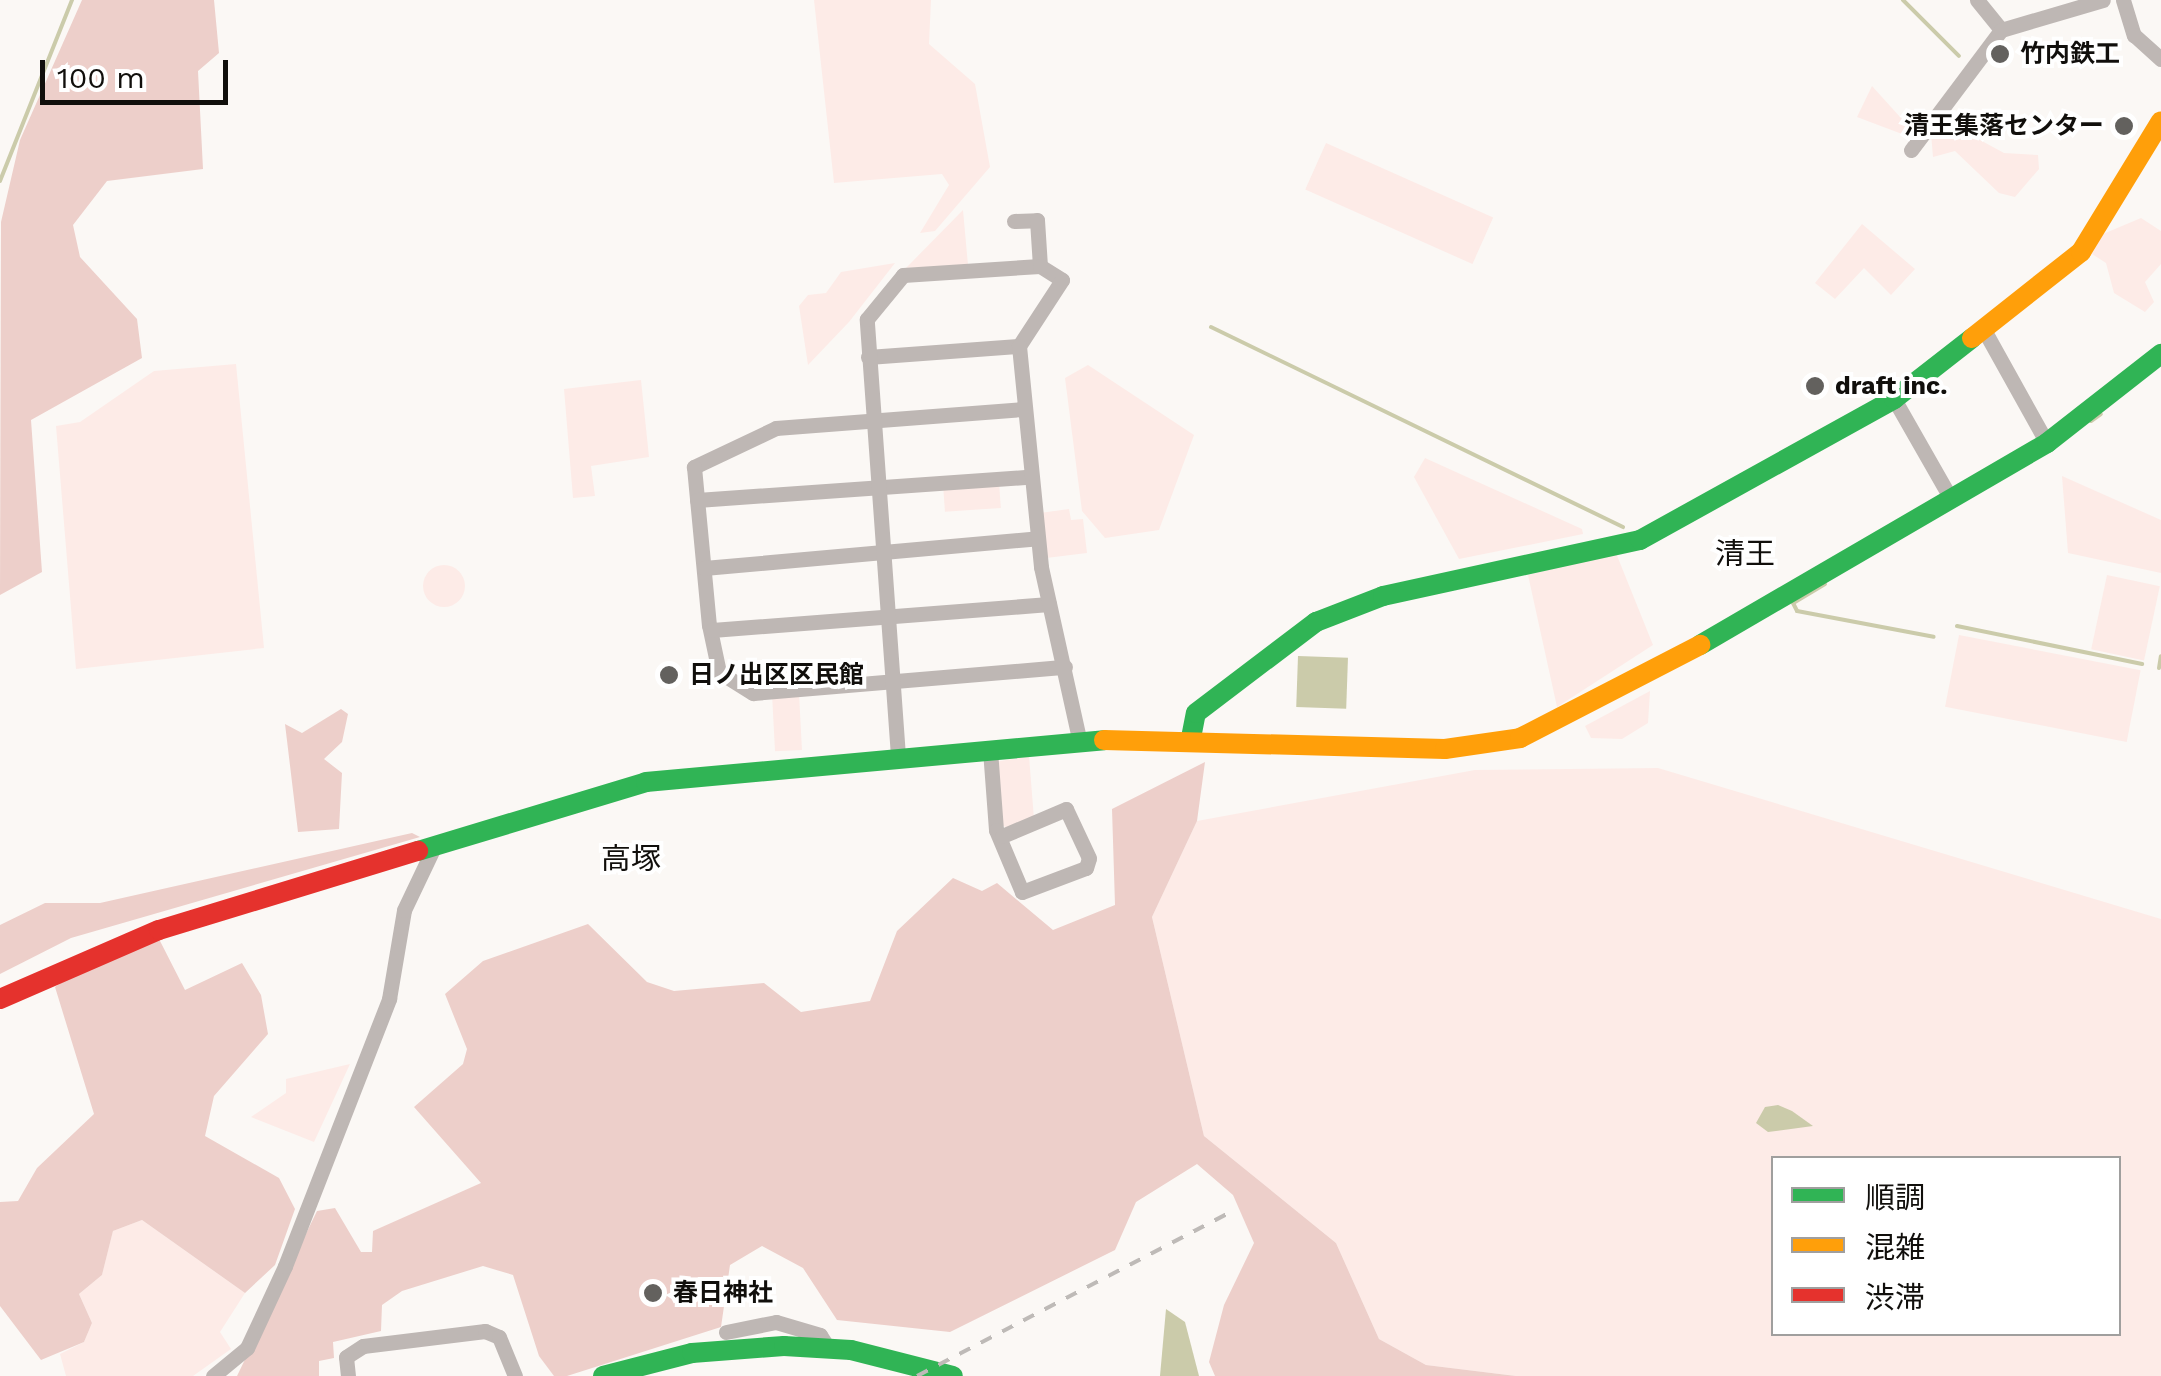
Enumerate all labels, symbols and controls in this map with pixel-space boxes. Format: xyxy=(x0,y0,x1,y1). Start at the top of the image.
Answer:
place label: 竹内鉄工 xyxy=(2020,39,2120,69)
scale bar xyxy=(45,40,232,102)
marker: 竹内鉄工 xyxy=(1989,43,2011,65)
text: 100 m xyxy=(57,60,145,95)
place label: 清王集落センター xyxy=(1904,111,2104,141)
marker: 清王集落センター xyxy=(2113,115,2135,137)
place label: draft inc. xyxy=(1835,371,1947,401)
marker: draft inc. xyxy=(1804,375,1826,397)
district label: 清王 xyxy=(1715,536,1775,572)
place label: 日ノ出区区民館 xyxy=(689,660,864,690)
marker: 日ノ出区区民館 xyxy=(658,664,680,686)
district label: 高塚 xyxy=(601,841,661,877)
legend xyxy=(1771,1156,2121,1336)
text: 順調 xyxy=(1865,1180,1925,1215)
text: 混雑 xyxy=(1865,1230,1925,1265)
place label: 春日神社 xyxy=(673,1278,773,1308)
text: 渋滞 xyxy=(1865,1280,1925,1315)
marker: 春日神社 xyxy=(642,1282,664,1304)

